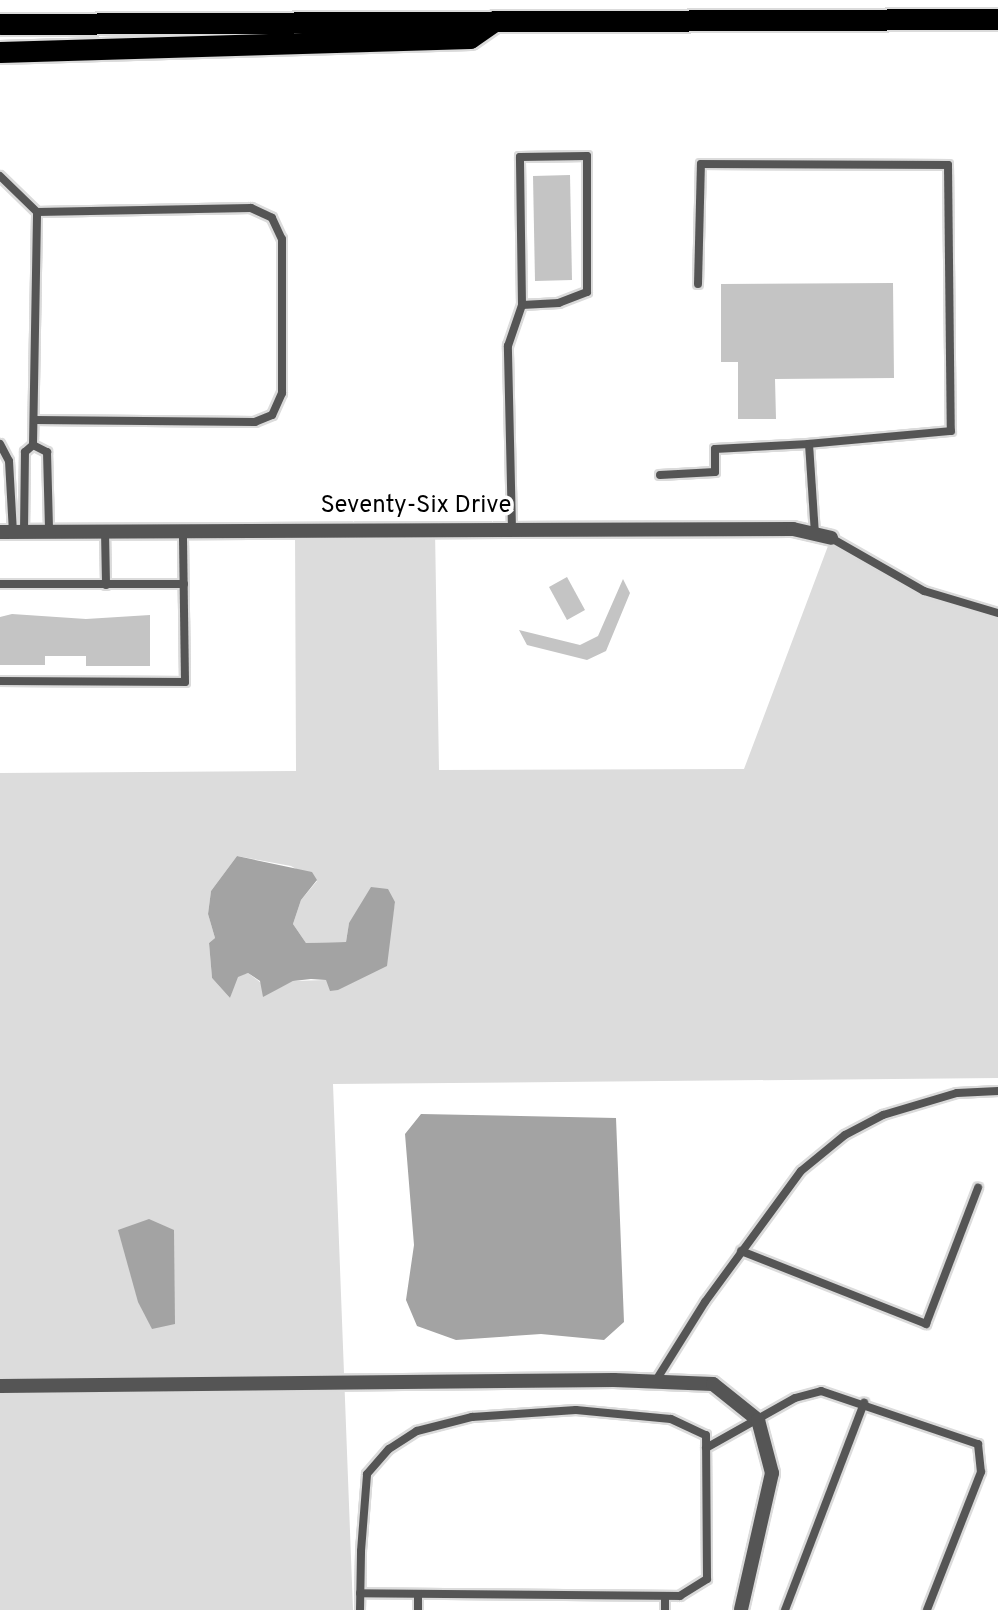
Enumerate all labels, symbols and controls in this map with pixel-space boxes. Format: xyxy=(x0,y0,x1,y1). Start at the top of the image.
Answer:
street label: Seventy-Six Drive xyxy=(321,493,511,521)

